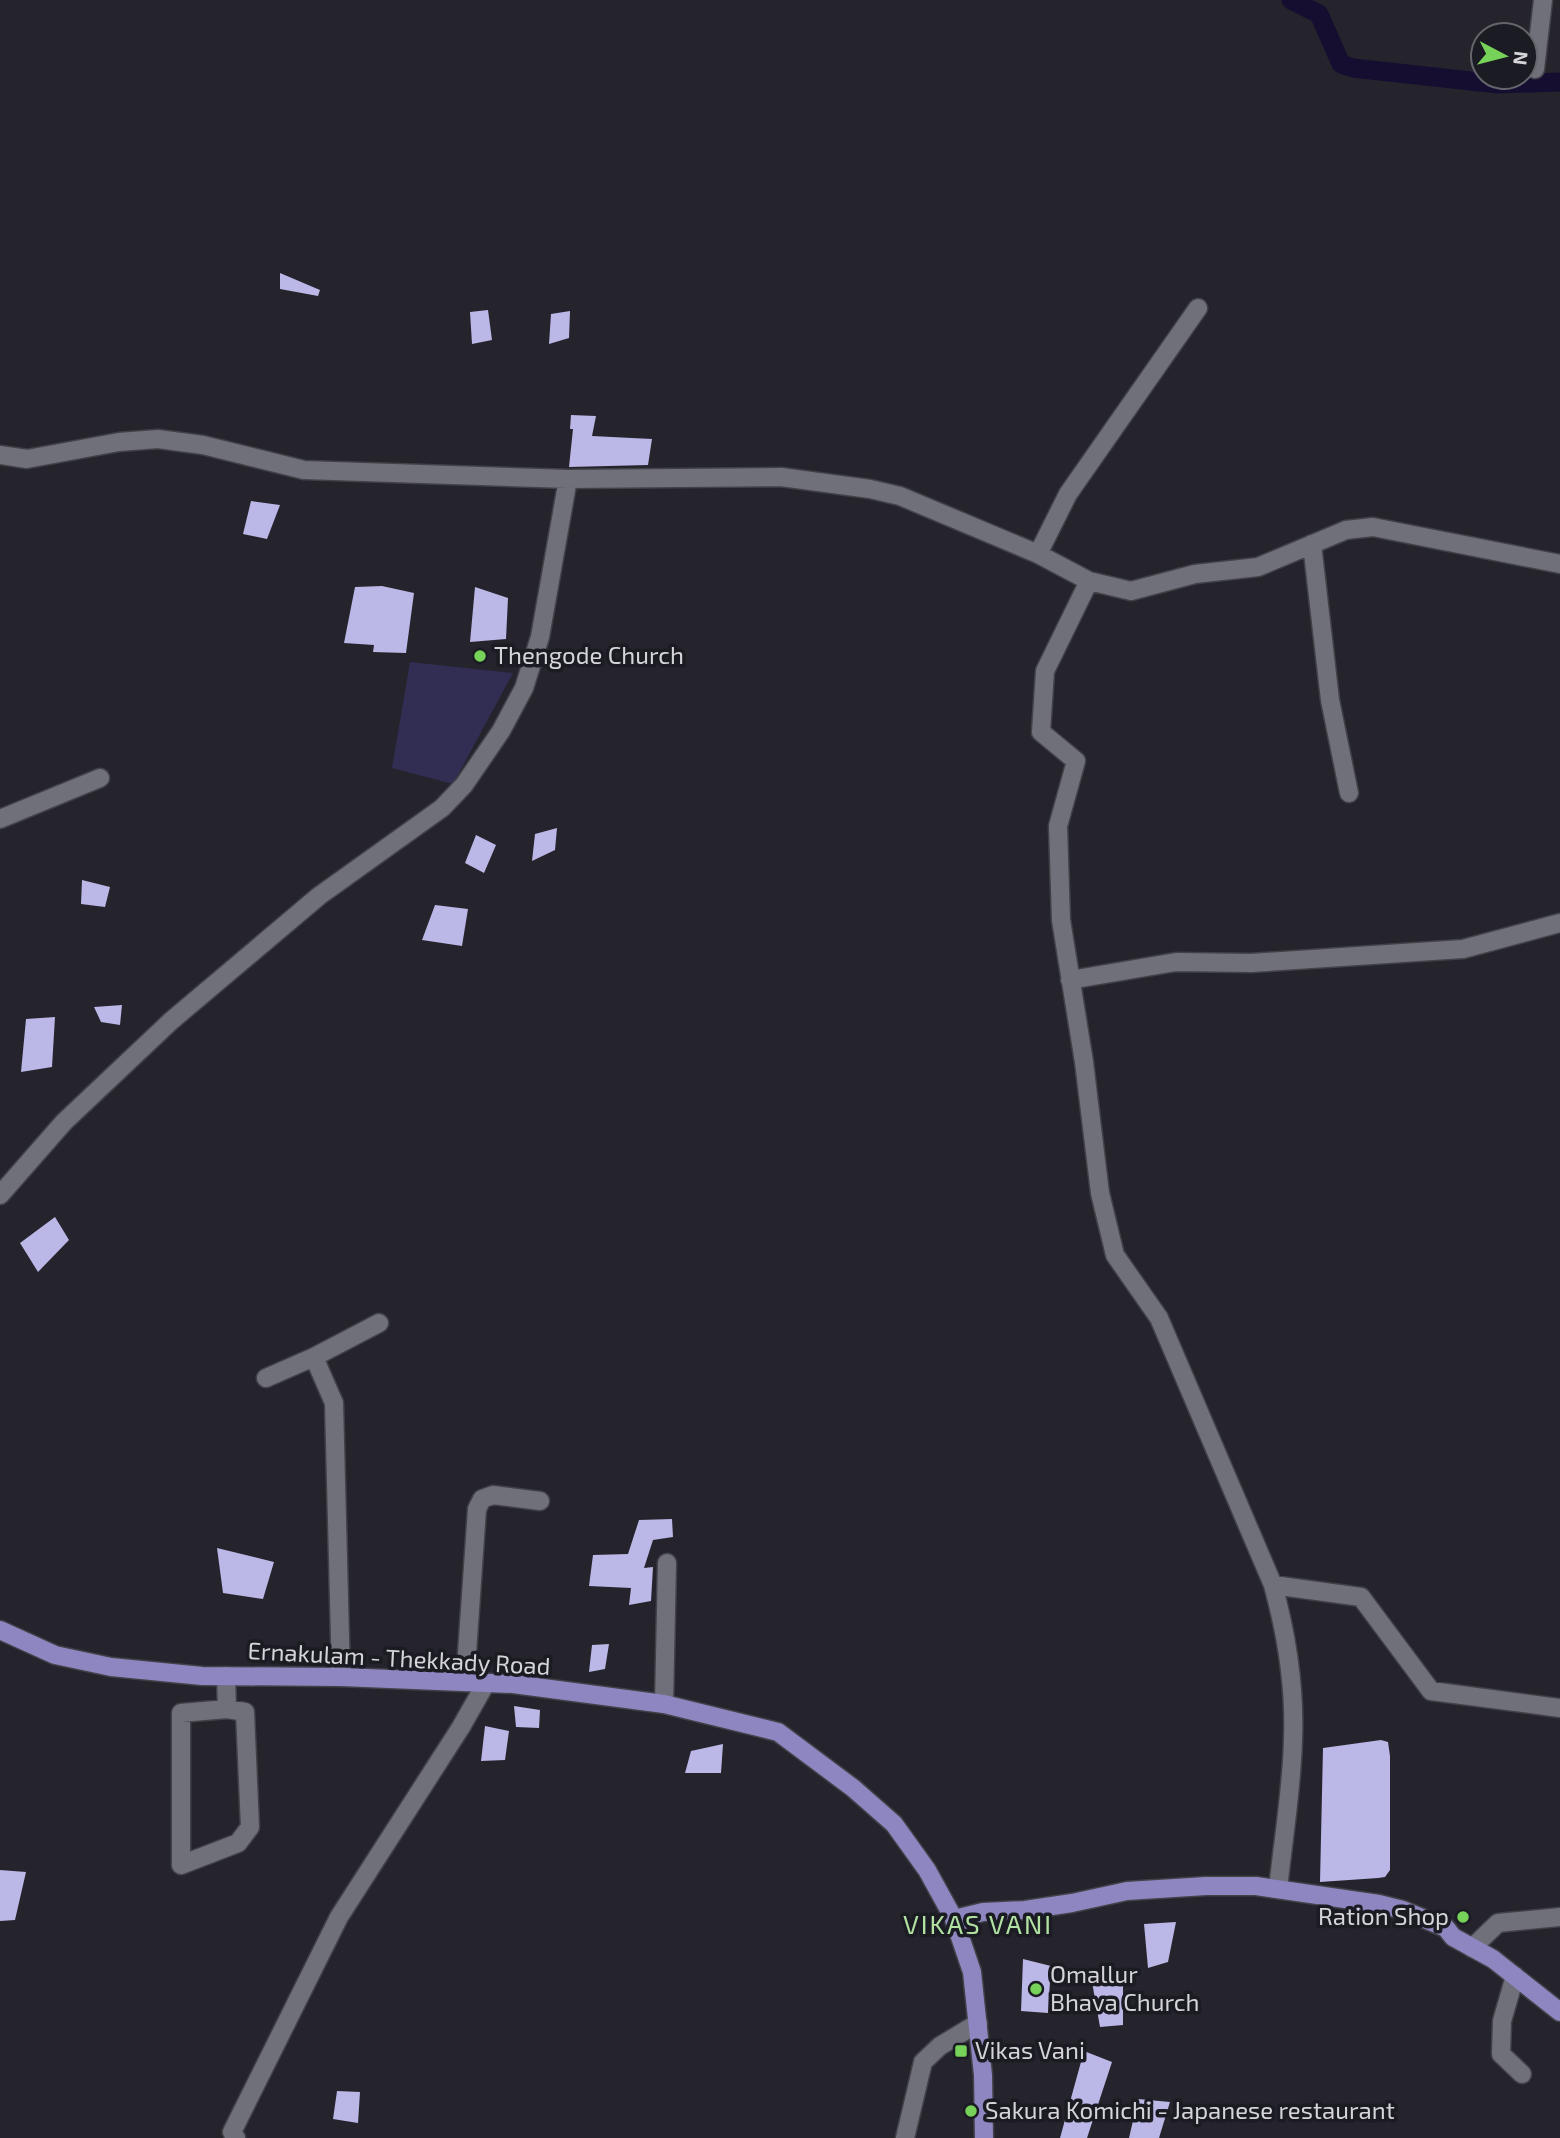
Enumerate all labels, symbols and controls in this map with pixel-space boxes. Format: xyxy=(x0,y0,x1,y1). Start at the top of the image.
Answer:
north arrow xyxy=(1469,21,1539,91)
text: N xyxy=(1509,50,1534,66)
place label: Thengode Church xyxy=(494,640,684,669)
marker: Thengode Church xyxy=(472,648,488,664)
street label: Ernakulam - Thekkady Road xyxy=(247,1635,551,1680)
place label: Ration Shop xyxy=(1318,1901,1449,1930)
district label: VIKAS VANI xyxy=(903,1908,1053,1939)
marker: Ration Shop xyxy=(1455,1909,1471,1925)
place label: Omallur Bhava Church xyxy=(1050,1959,1199,2016)
marker: Omallur Bhava Church xyxy=(1028,1981,1044,1997)
place label: Vikas Vani xyxy=(975,2035,1085,2064)
marker: Vikas Vani xyxy=(953,2043,969,2059)
place label: Sakura Komichi - Japanese restaurant xyxy=(985,2095,1395,2124)
marker: Sakura Komichi - Japanese restaurant xyxy=(963,2103,979,2119)

